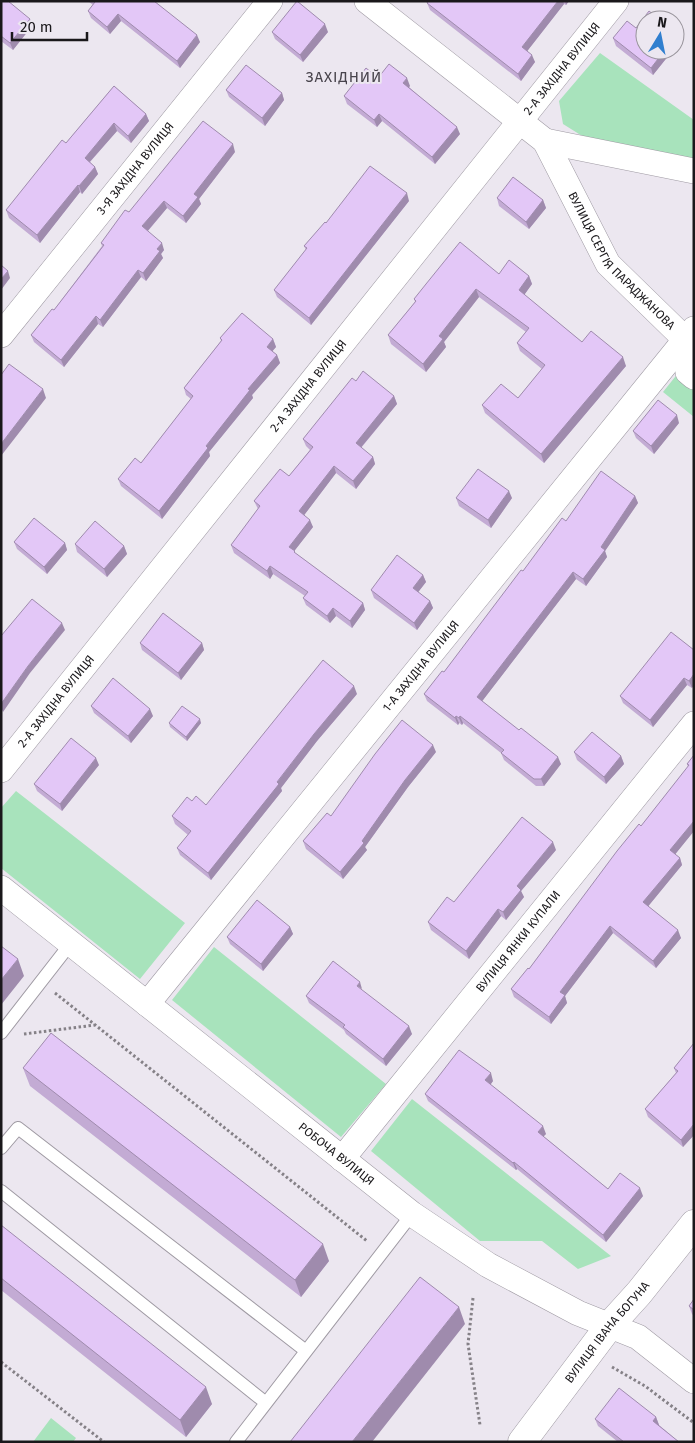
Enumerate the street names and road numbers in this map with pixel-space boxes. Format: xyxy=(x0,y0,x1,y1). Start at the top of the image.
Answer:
street label: 2-А ЗАХІДНА ВУЛИЦЯ xyxy=(521,20,603,118)
street label: 3-Я ЗАХІДНА ВУЛИЦЯ xyxy=(94,119,177,217)
street label: ВУЛИЦЯ СЕРГІЯ ПАРАДЖАНОВА xyxy=(565,189,678,332)
street label: 2-А ЗАХІДНА ВУЛИЦЯ xyxy=(267,337,349,435)
street label: 1-А ЗАХІДНА ВУЛИЦЯ xyxy=(380,618,462,714)
street label: 2-А ЗАХІДНА ВУЛИЦЯ xyxy=(15,652,97,750)
street label: ВУЛИЦЯ ЯНКИ КУПАЛИ xyxy=(473,888,563,995)
street label: РОБОЧА ВУЛИЦЯ xyxy=(296,1120,377,1188)
street label: ВУЛИЦЯ ІВАНА БОГУНА xyxy=(562,1279,652,1386)

